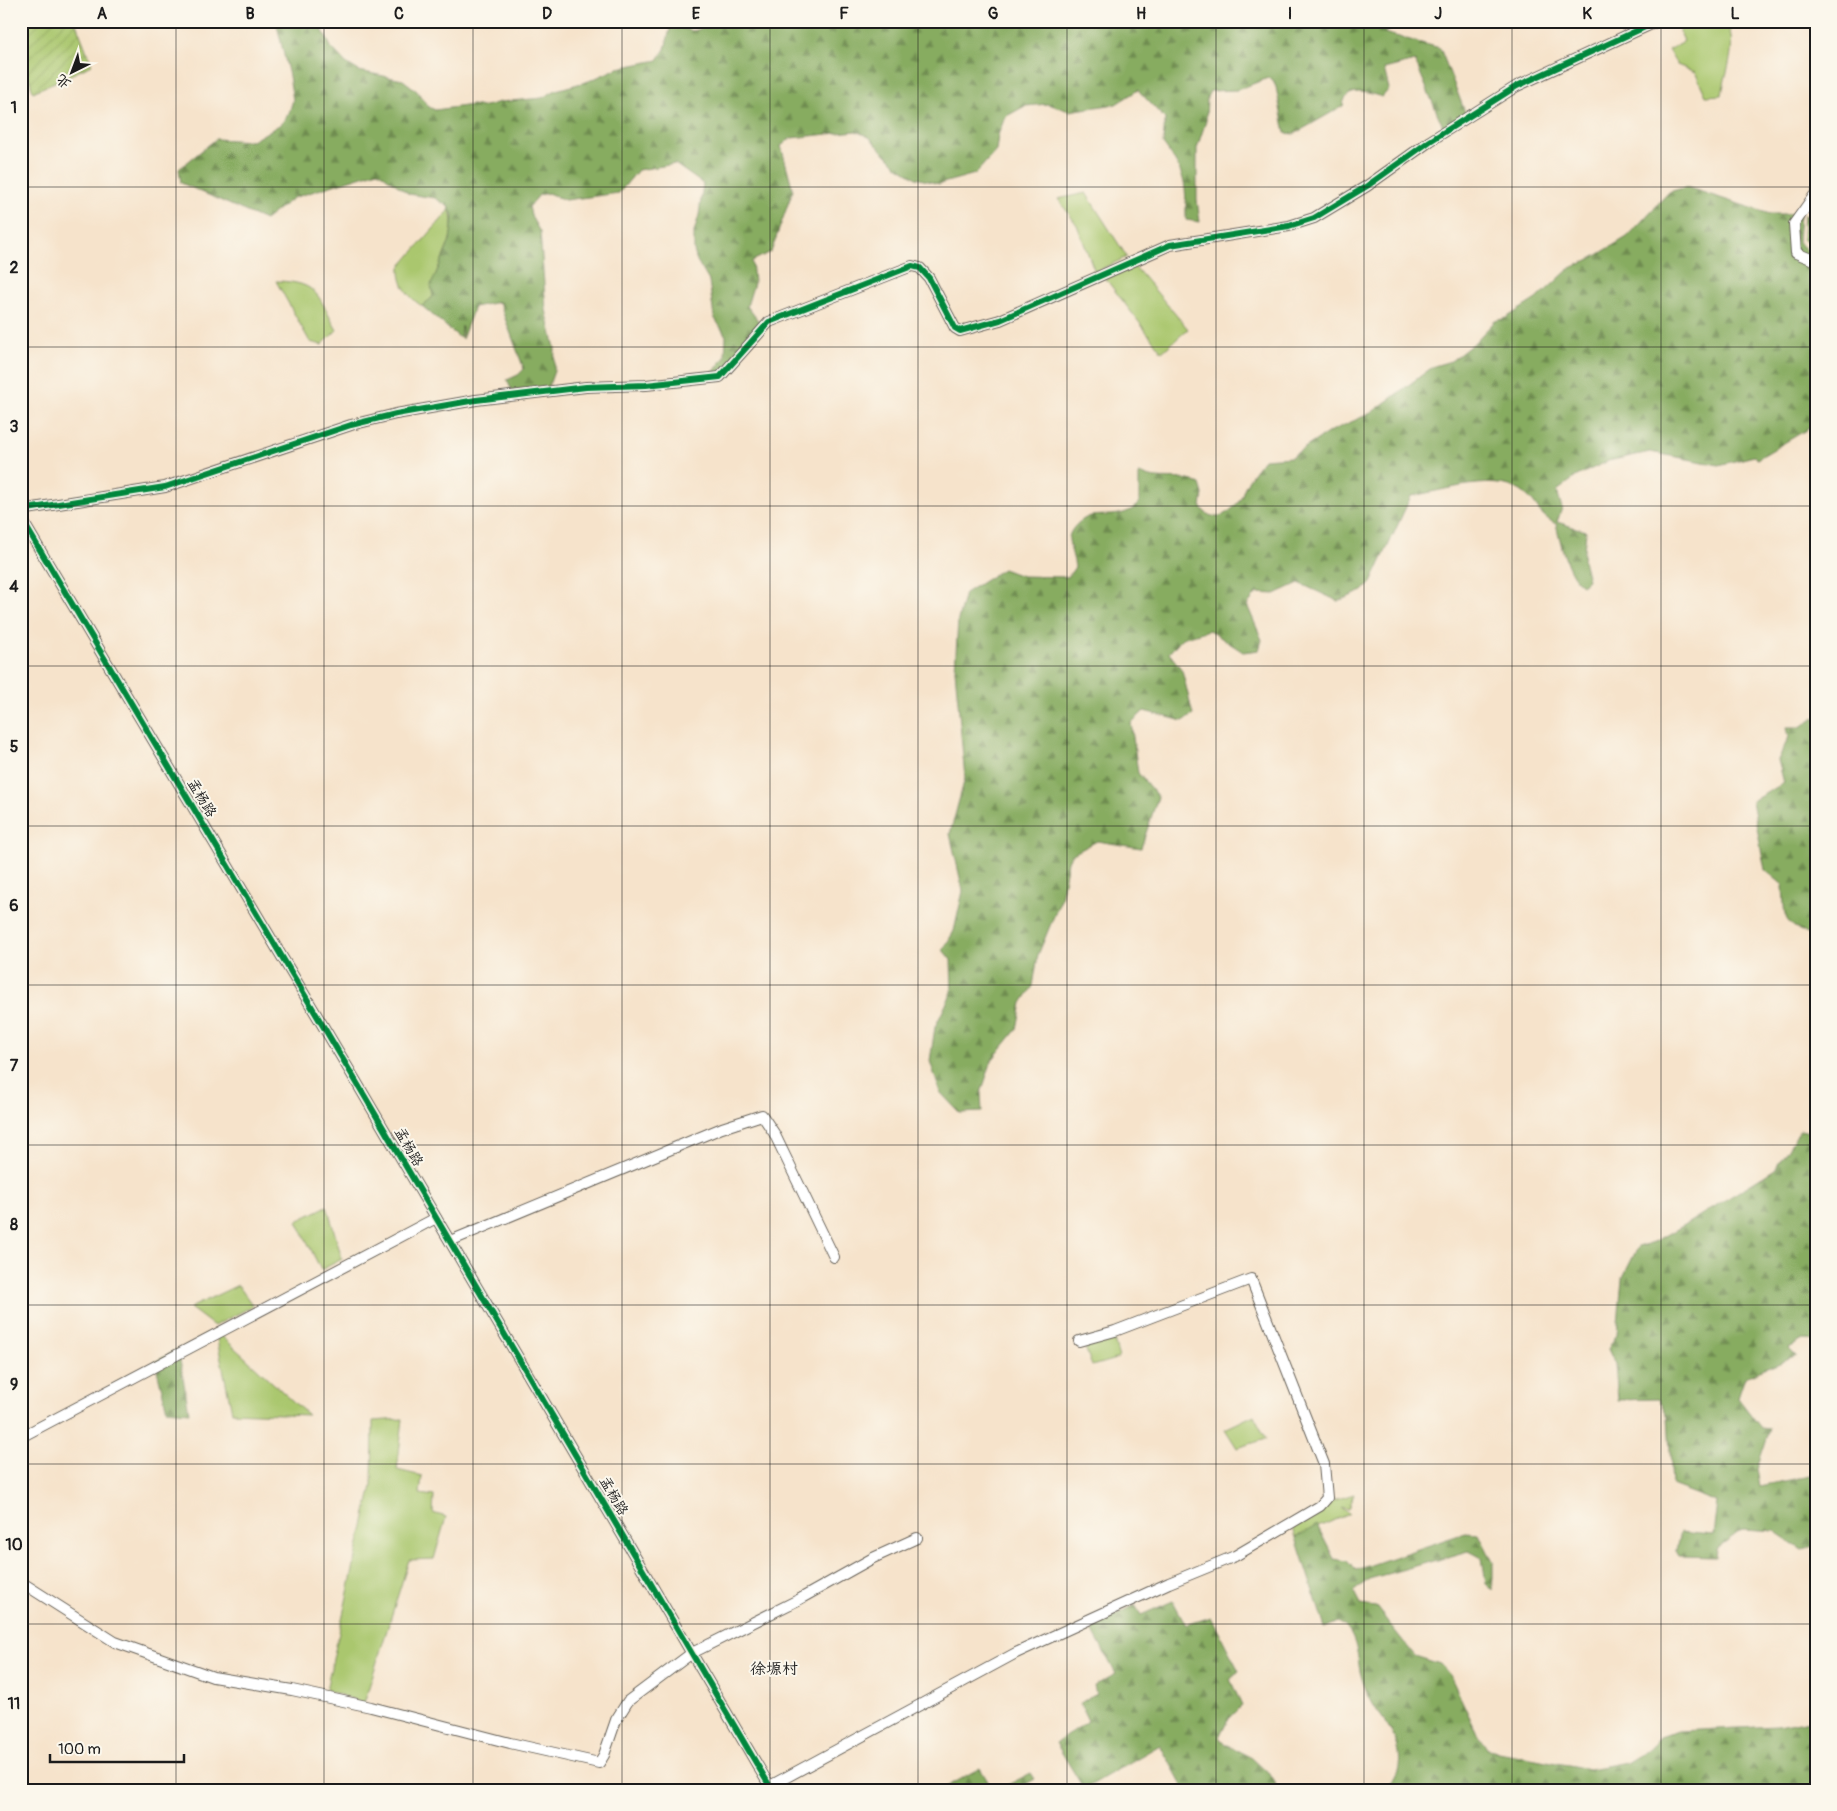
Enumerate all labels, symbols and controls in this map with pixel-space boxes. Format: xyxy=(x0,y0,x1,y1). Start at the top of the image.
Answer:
text: A xyxy=(97,4,108,24)
text: B xyxy=(245,4,255,24)
text: C xyxy=(394,4,404,24)
text: D xyxy=(542,4,552,24)
text: E xyxy=(692,4,701,24)
text: F xyxy=(839,4,849,24)
text: G xyxy=(988,4,999,24)
text: H xyxy=(1136,4,1146,24)
text: I xyxy=(1288,4,1292,24)
text: J xyxy=(1434,4,1442,24)
text: K xyxy=(1582,4,1592,24)
text: L xyxy=(1730,4,1740,24)
north arrow xyxy=(48,48,98,98)
text: 北 xyxy=(53,70,75,92)
text: 1 xyxy=(11,98,17,118)
text: 2 xyxy=(10,258,19,278)
text: 3 xyxy=(10,417,19,437)
text: 4 xyxy=(9,577,19,597)
text: 5 xyxy=(10,737,19,757)
street label: 孟杨路 xyxy=(184,776,220,820)
text: 6 xyxy=(9,896,19,916)
text: 7 xyxy=(10,1056,19,1076)
street label: 孟杨路 xyxy=(391,1125,427,1169)
text: 8 xyxy=(10,1215,18,1235)
text: 9 xyxy=(10,1375,18,1395)
street label: 孟杨路 xyxy=(596,1474,632,1518)
text: 10 xyxy=(5,1535,23,1555)
district label: 徐塬村 xyxy=(750,1659,798,1679)
text: 11 xyxy=(8,1694,20,1714)
scale bar xyxy=(50,1731,184,1763)
text: 100 m xyxy=(58,1740,101,1759)

